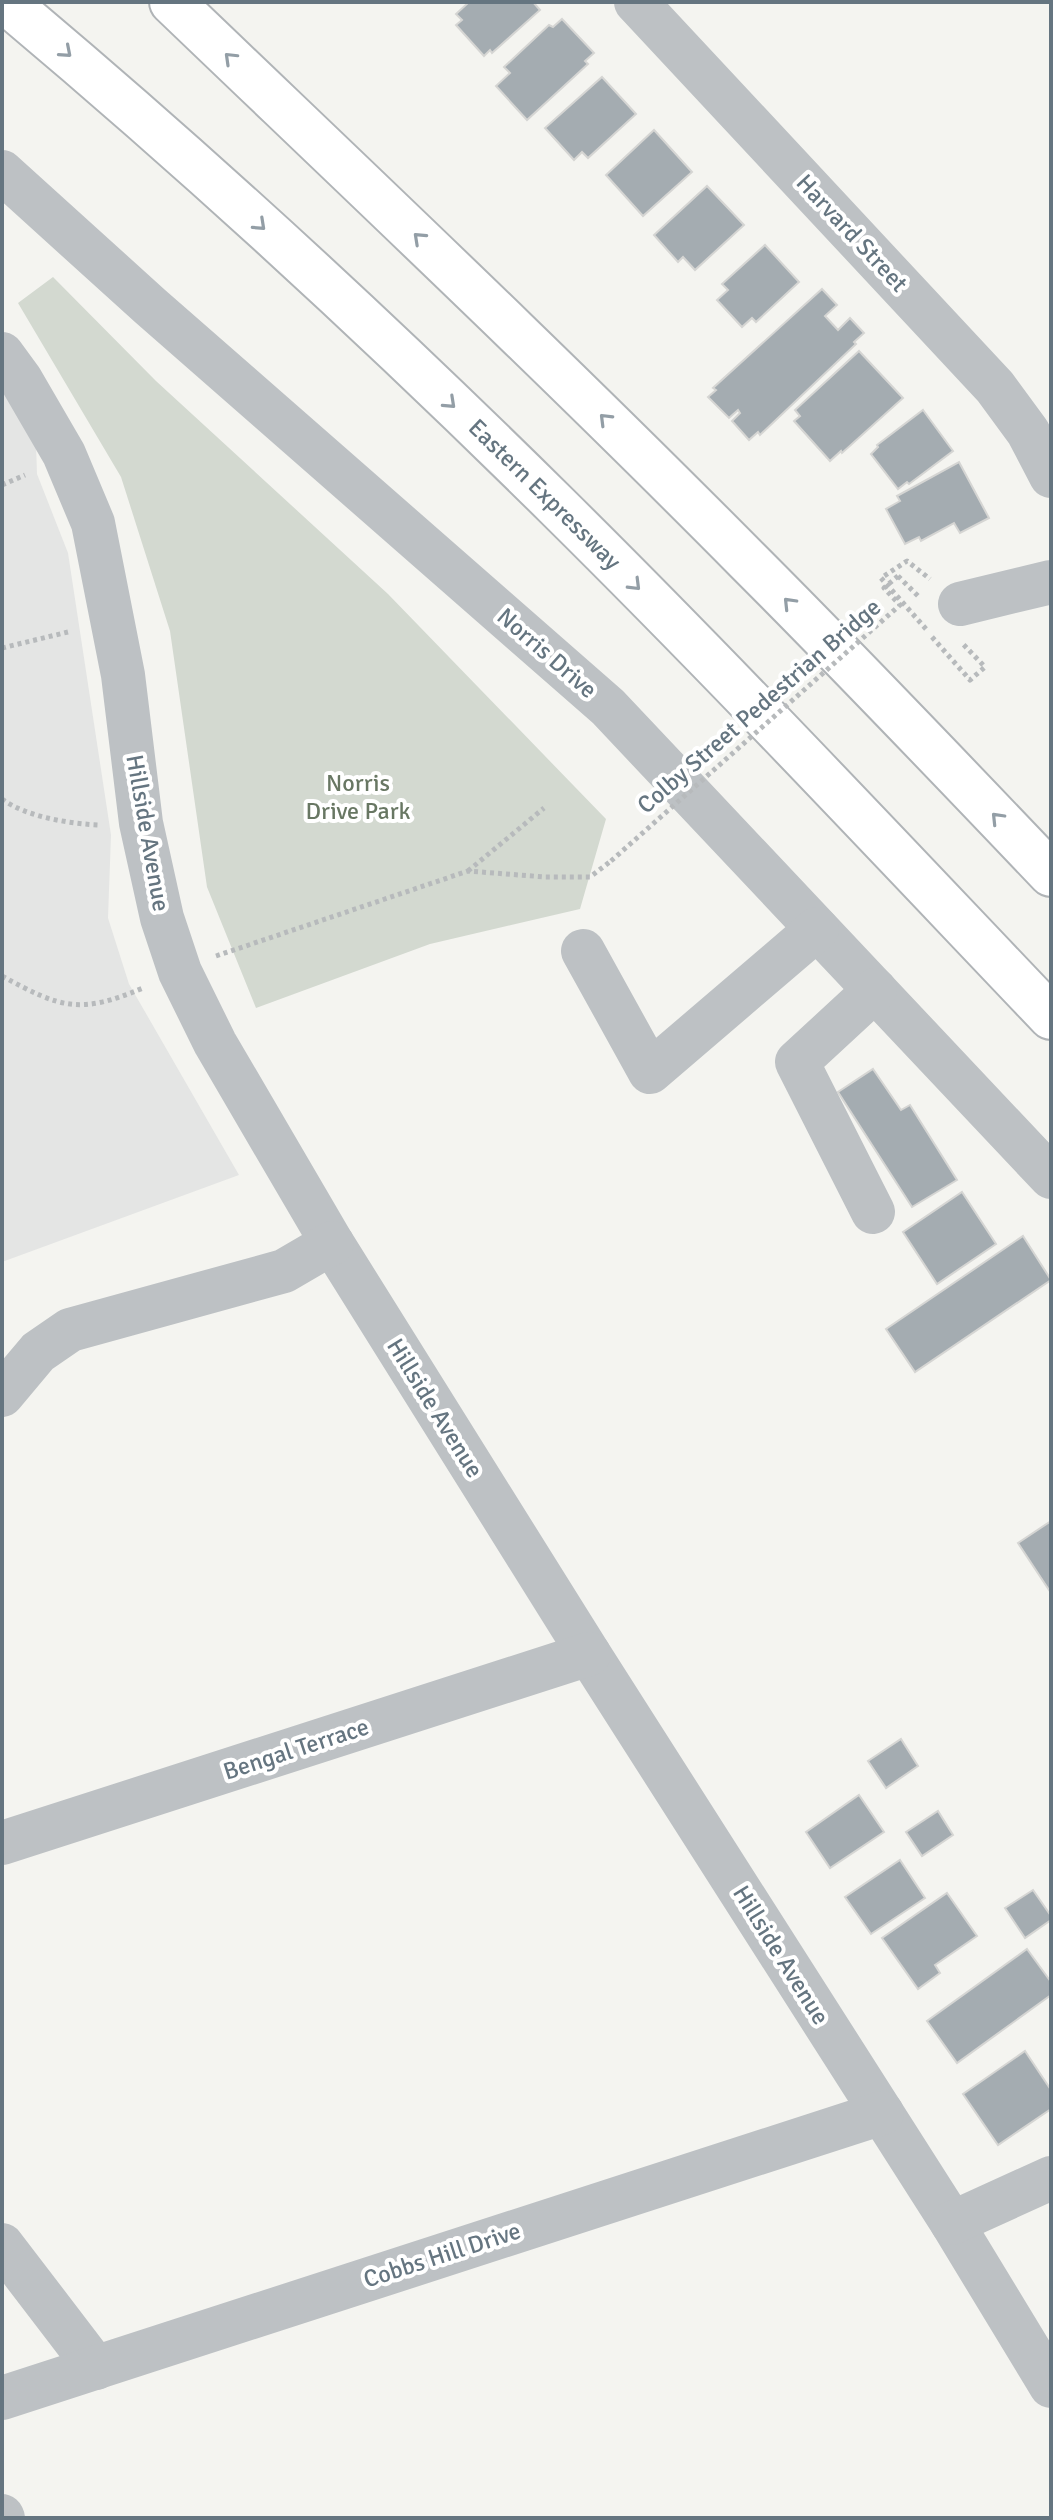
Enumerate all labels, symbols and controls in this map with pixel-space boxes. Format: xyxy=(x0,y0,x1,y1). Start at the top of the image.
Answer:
one-way arrow xyxy=(56,42,71,57)
one-way arrow xyxy=(225,53,239,68)
street label: Harvard Street xyxy=(790,168,914,298)
one-way arrow xyxy=(251,215,266,230)
one-way arrow xyxy=(414,232,428,247)
one-way arrow xyxy=(441,393,455,408)
street label: Eastern Expressway xyxy=(462,413,627,576)
one-way arrow xyxy=(600,414,614,428)
one-way arrow xyxy=(626,576,641,590)
street label: Colby Street Pedestrian Bridge xyxy=(631,592,887,820)
one-way arrow xyxy=(784,598,798,612)
street label: Norris Drive xyxy=(491,601,603,705)
street label: Hillside Avenue xyxy=(119,752,177,914)
park label: Norris Drive Park xyxy=(305,768,411,826)
one-way arrow xyxy=(992,813,1006,827)
street label: Hillside Avenue xyxy=(380,1333,490,1483)
street label: Bengal Terrace xyxy=(219,1711,373,1787)
street label: Hillside Avenue xyxy=(726,1880,836,2030)
street label: Cobbs Hill Drive xyxy=(360,2215,524,2295)

